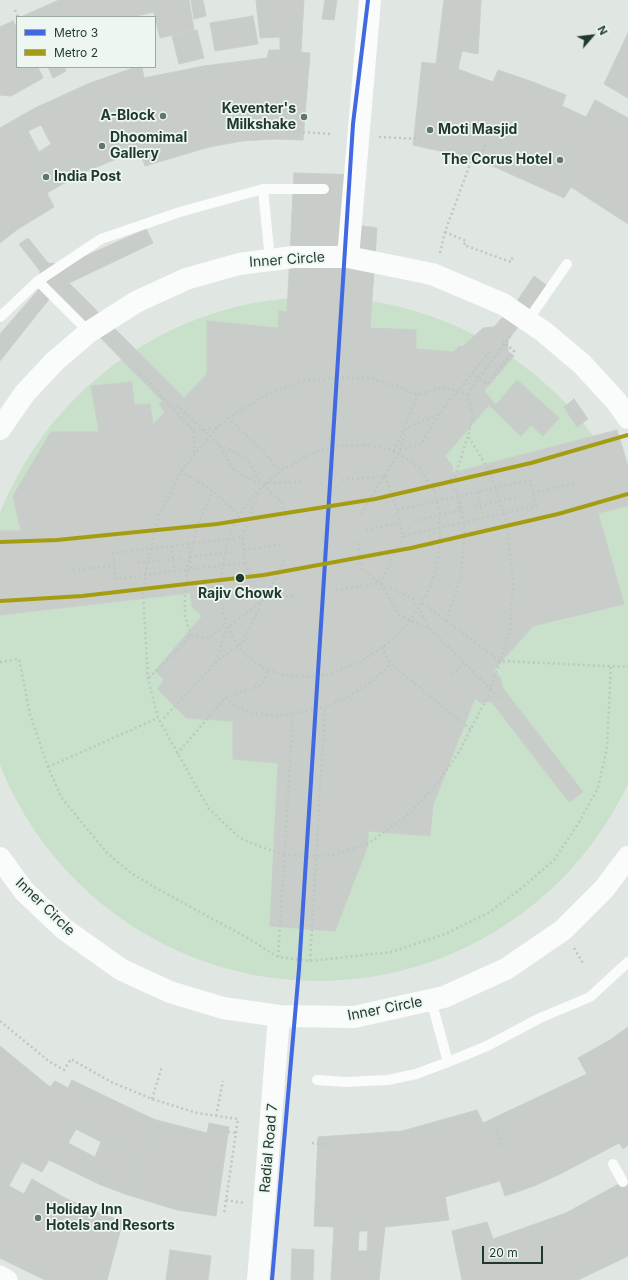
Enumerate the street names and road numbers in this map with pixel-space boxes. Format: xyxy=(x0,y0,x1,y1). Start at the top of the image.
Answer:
street label: Inner Circle xyxy=(249,249,325,271)
street label: Inner Circle xyxy=(12,875,78,939)
street label: Inner Circle xyxy=(346,994,424,1024)
street label: Radial Road 7 xyxy=(257,1103,281,1193)

